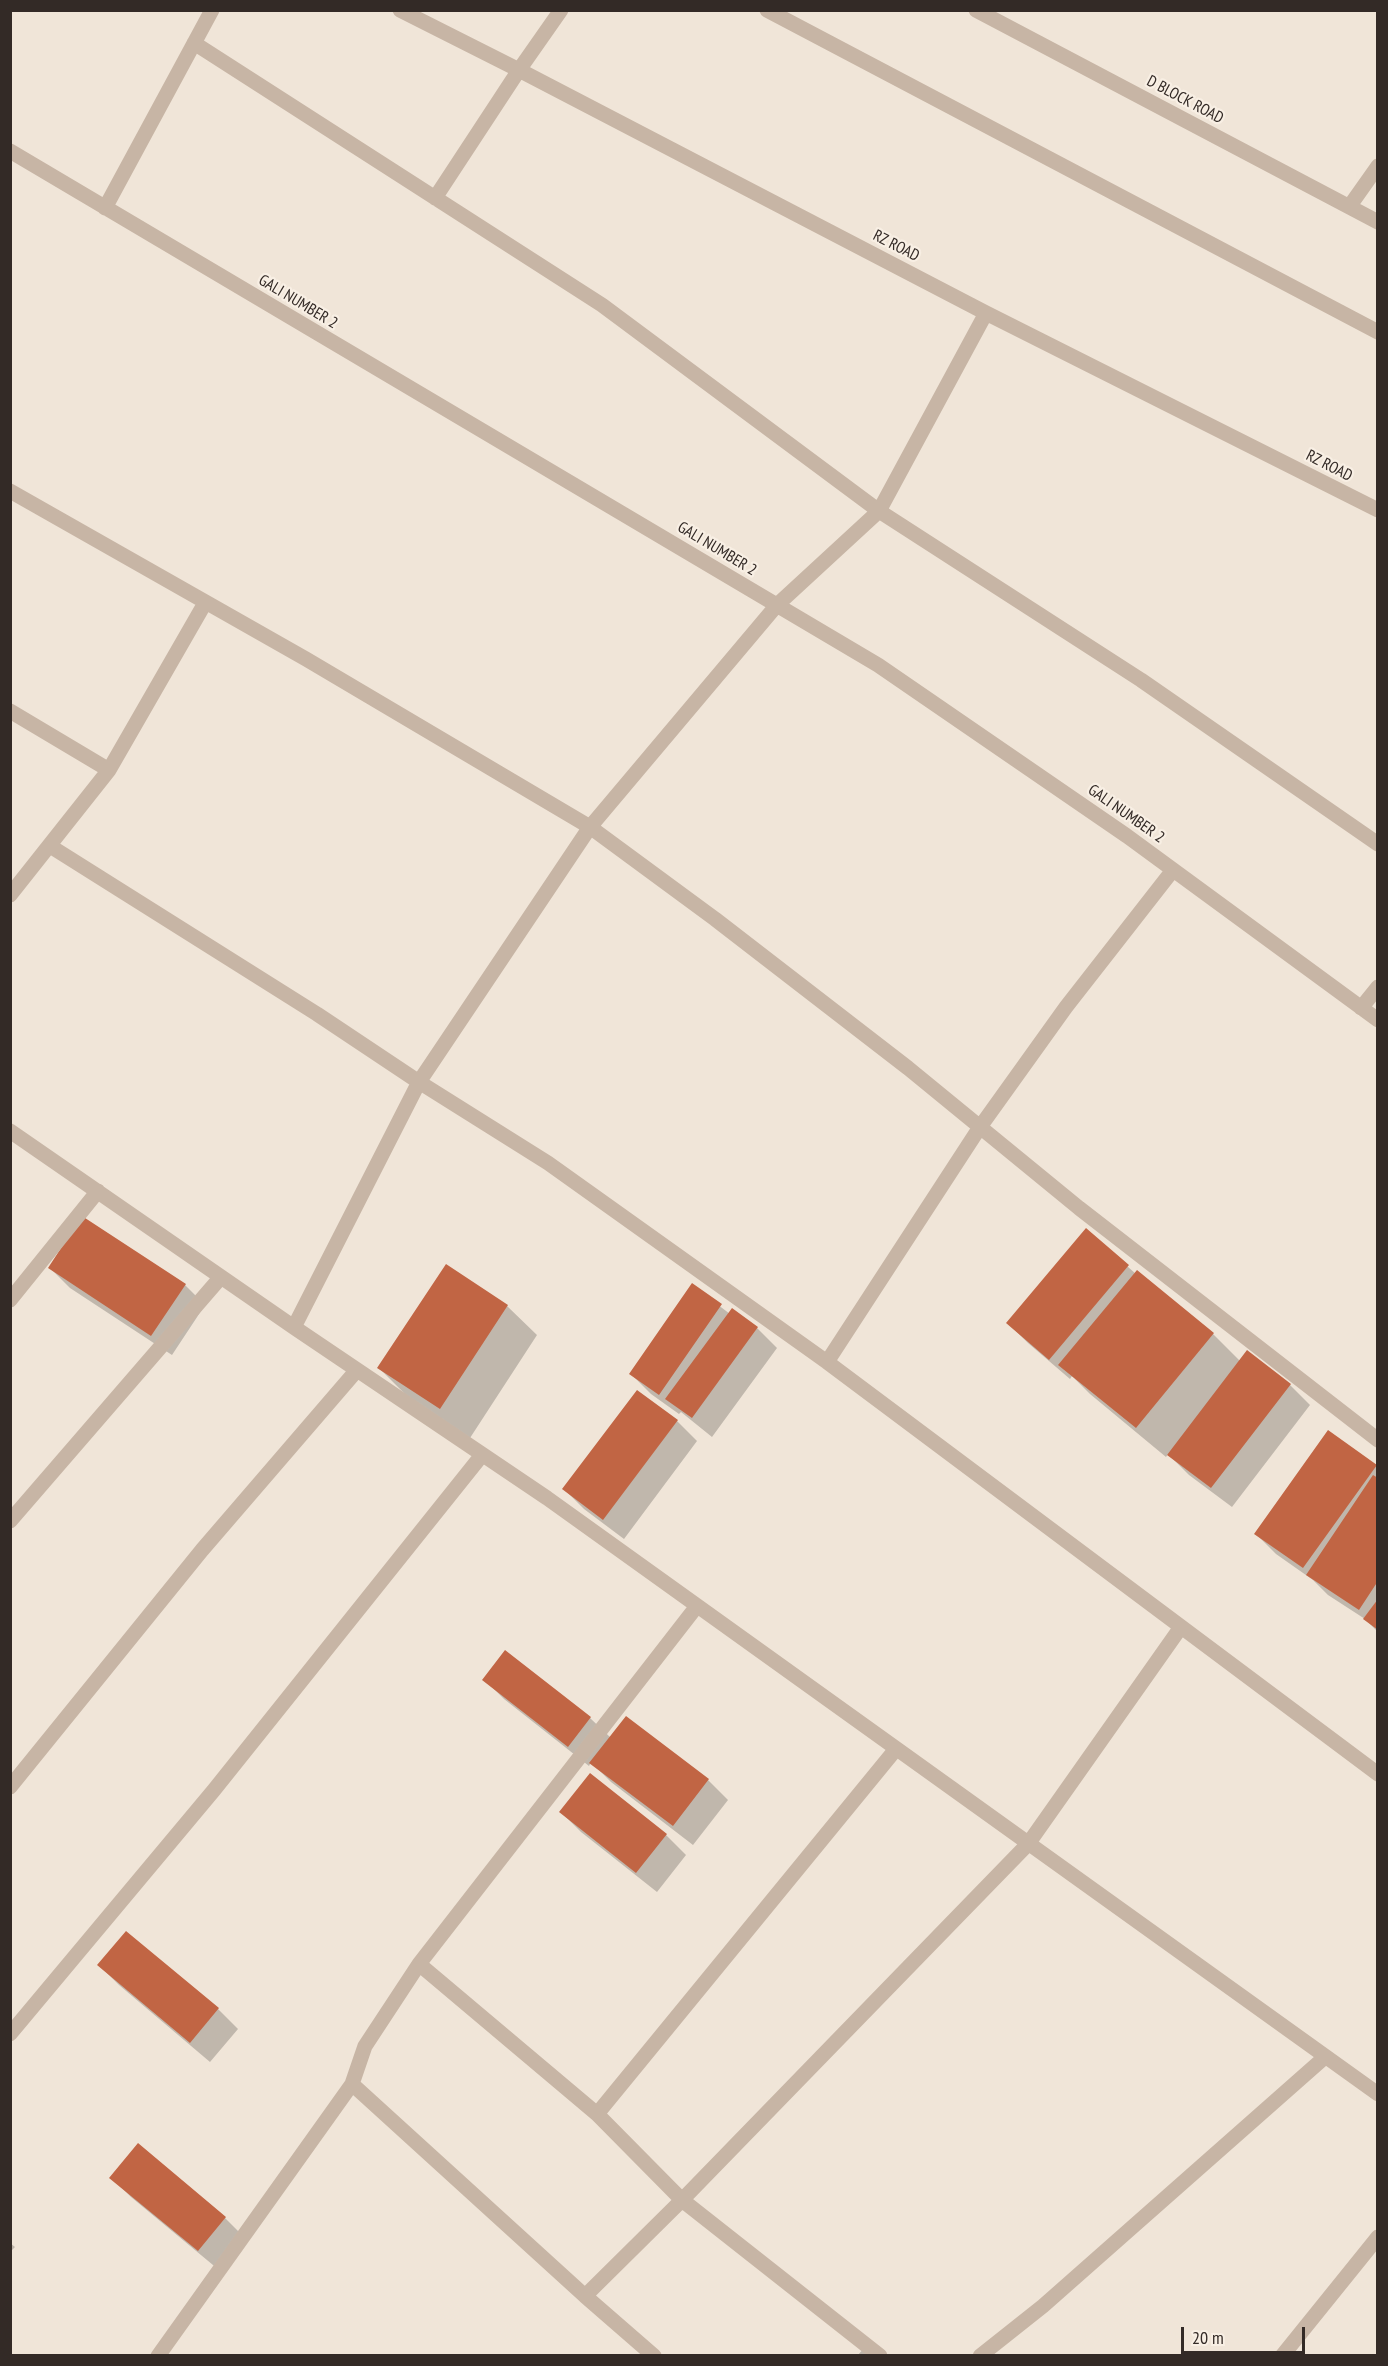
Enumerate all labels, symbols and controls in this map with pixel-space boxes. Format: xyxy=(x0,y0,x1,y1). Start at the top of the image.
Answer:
street label: D BLOCK ROAD xyxy=(1143,72,1227,128)
street label: RZ ROAD xyxy=(870,226,922,266)
street label: GALI NUMBER 2 xyxy=(255,271,341,333)
street label: RZ ROAD xyxy=(1303,446,1355,486)
street label: GALI NUMBER 2 xyxy=(674,518,760,580)
street label: GALI NUMBER 2 xyxy=(1084,781,1168,847)
scale bar xyxy=(1184,2315,1308,2353)
text: 20 m xyxy=(1192,2326,1224,2349)

